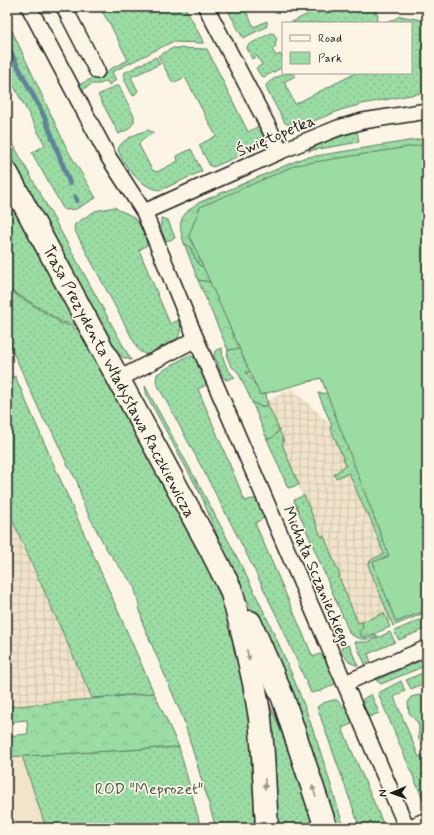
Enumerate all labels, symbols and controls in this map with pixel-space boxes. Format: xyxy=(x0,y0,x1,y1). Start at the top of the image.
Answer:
legend xyxy=(282,22,412,74)
text: Road xyxy=(318,31,342,47)
text: Park xyxy=(318,51,342,67)
street label: Świętopełka xyxy=(233,110,318,162)
street label: Trasa Prezydenta Władysława Raczkiewicza xyxy=(38,242,200,522)
street label: Michała Sczanieckiego xyxy=(278,503,356,650)
one-way arrow xyxy=(245,649,251,661)
north arrow xyxy=(372,773,412,813)
one-way arrow xyxy=(261,778,268,790)
park label: ROD "Meprozet" xyxy=(95,779,203,800)
one-way arrow xyxy=(310,785,316,797)
text: N xyxy=(376,789,390,797)

